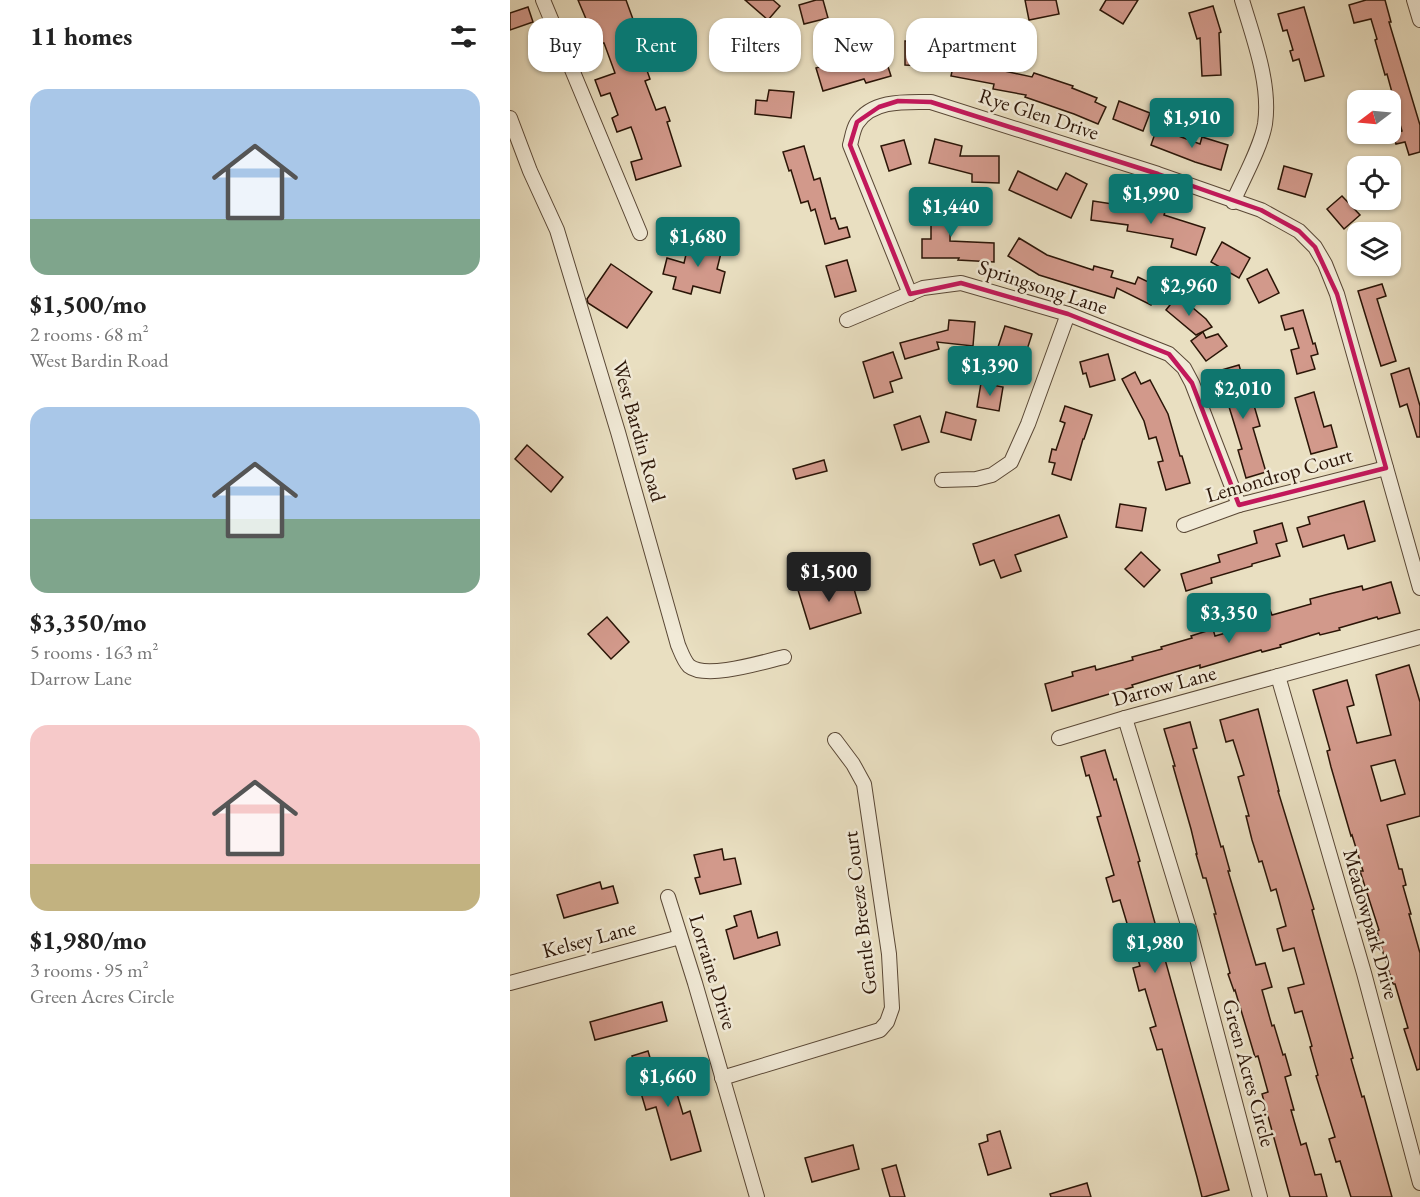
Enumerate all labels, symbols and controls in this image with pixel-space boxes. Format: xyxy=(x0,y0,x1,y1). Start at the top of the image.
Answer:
chip: Buy xyxy=(528,18,603,72)
chip: Rent xyxy=(615,18,697,72)
chip: Filters xyxy=(709,18,801,72)
chip: New xyxy=(813,18,894,72)
chip: Apartment xyxy=(906,18,1037,72)
text: 11 homes xyxy=(30,19,132,53)
icon: filters xyxy=(447,20,480,53)
street label: Rye Glen Drive xyxy=(976,81,1103,146)
north arrow xyxy=(1347,90,1401,144)
map controls xyxy=(1347,90,1401,276)
pin: $1,910 xyxy=(1143,98,1241,149)
text: $1,910 xyxy=(1164,104,1220,130)
icon: home xyxy=(201,128,309,236)
button: locate xyxy=(1347,156,1401,210)
pin: $1,990 xyxy=(1102,174,1200,225)
text: $1,990 xyxy=(1123,180,1179,206)
pin: $1,440 xyxy=(902,187,1000,238)
text: $1,440 xyxy=(923,193,979,219)
pin: $1,680 xyxy=(649,217,747,268)
button: layers xyxy=(1347,222,1401,276)
text: $1,680 xyxy=(670,223,726,249)
street label: Springsong Lane xyxy=(975,253,1111,320)
pin: $2,960 xyxy=(1140,266,1238,317)
text: $2,960 xyxy=(1161,272,1217,298)
text: $1,500/mo xyxy=(30,287,146,321)
text: 2 rooms · 68 m² xyxy=(30,321,149,347)
pin: $1,390 xyxy=(941,346,1039,397)
text: West Bardin Road xyxy=(30,347,169,373)
text: $1,390 xyxy=(962,352,1018,378)
street label: West Bardin Road xyxy=(606,357,673,505)
pin: $2,010 xyxy=(1194,369,1292,420)
text: $2,010 xyxy=(1215,375,1271,401)
street label: Lemondrop Court xyxy=(1202,441,1356,508)
icon: home xyxy=(201,446,309,554)
pin: $1,500 xyxy=(780,552,878,603)
text: $1,500 xyxy=(801,558,857,584)
pin: $3,350 xyxy=(1180,593,1278,644)
text: $3,350 xyxy=(1201,599,1257,625)
text: $3,350/mo xyxy=(30,605,146,639)
text: 5 rooms · 163 m² xyxy=(30,639,158,665)
street label: Darrow Lane xyxy=(1109,659,1219,712)
text: Darrow Lane xyxy=(30,665,132,691)
icon: home xyxy=(201,764,309,872)
street label: Gentle Breeze Court xyxy=(836,829,883,996)
street label: Meadowpark Drive xyxy=(1337,846,1406,1002)
street label: Lorraine Drive xyxy=(683,911,744,1032)
street label: Kelsey Lane xyxy=(539,913,639,964)
text: $1,980/mo xyxy=(30,923,146,957)
pin: $1,980 xyxy=(1106,923,1204,974)
text: $1,980 xyxy=(1127,929,1183,955)
text: 3 rooms · 95 m² xyxy=(30,957,149,983)
text: Green Acres Circle xyxy=(30,983,174,1009)
street label: Green Acres Circle xyxy=(1217,996,1282,1150)
pin: $1,660 xyxy=(619,1057,717,1108)
text: $1,660 xyxy=(640,1063,696,1089)

